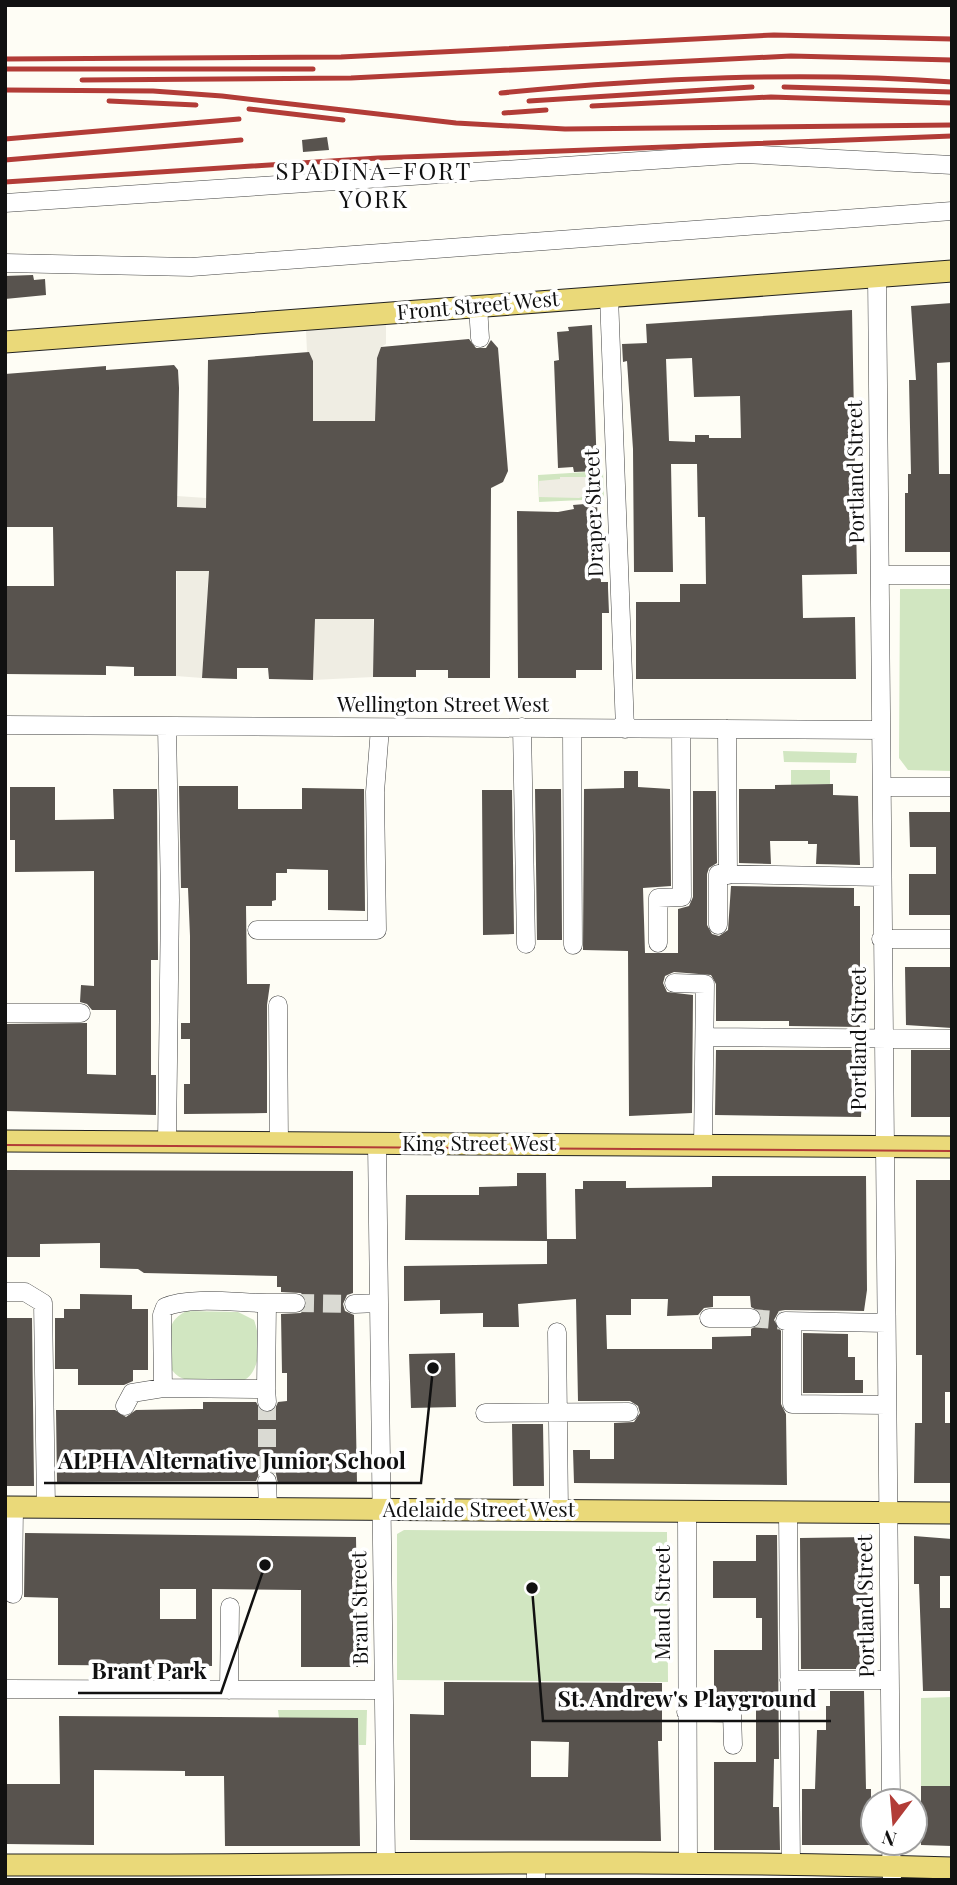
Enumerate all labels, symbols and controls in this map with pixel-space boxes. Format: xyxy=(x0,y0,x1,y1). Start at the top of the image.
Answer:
district label: SPADINA–FORT YORK xyxy=(276,154,472,214)
street label: Front Street West xyxy=(396,283,561,325)
street label: Portland Street xyxy=(839,400,869,544)
street label: Draper Street xyxy=(576,448,608,578)
street label: Wellington Street West xyxy=(336,689,550,717)
street label: Portland Street xyxy=(843,967,871,1111)
street label: King Street West xyxy=(402,1128,557,1156)
callout: ALPHA Alternative Junior School xyxy=(44,1439,421,1483)
text: ALPHA Alternative Junior School xyxy=(57,1444,406,1475)
street label: Adelaide Street West xyxy=(382,1494,576,1522)
street label: Portland Street xyxy=(849,1534,879,1678)
street label: Maud Street xyxy=(647,1545,675,1660)
street label: Brant Street xyxy=(343,1550,373,1665)
callout: Brant Park xyxy=(78,1649,221,1693)
text: Brant Park xyxy=(91,1654,207,1685)
callout: St. Andrew's Playground xyxy=(543,1677,831,1721)
text: St. Andrew's Playground xyxy=(558,1682,817,1713)
north arrow xyxy=(859,1787,929,1857)
text: N xyxy=(879,1825,899,1854)

